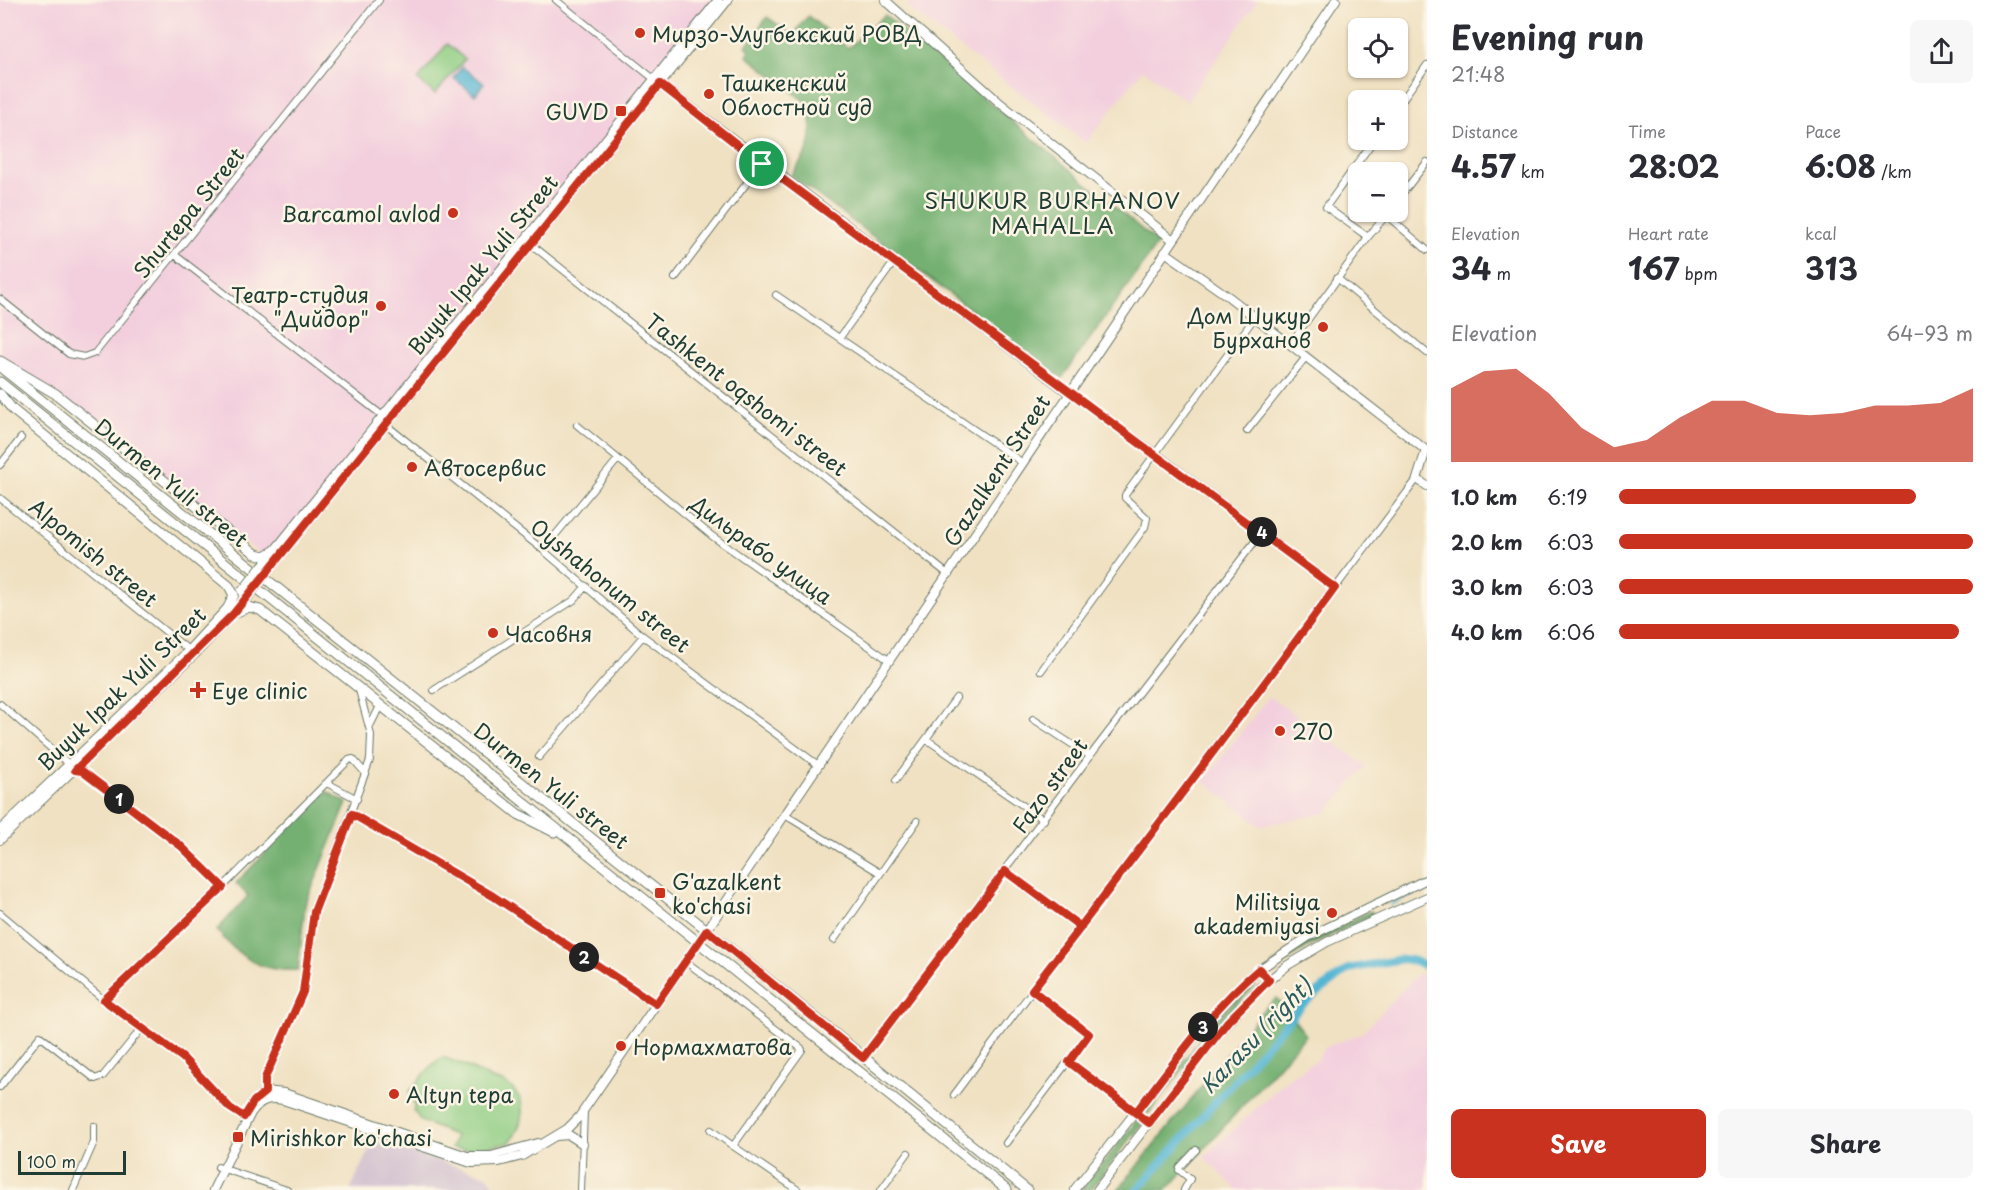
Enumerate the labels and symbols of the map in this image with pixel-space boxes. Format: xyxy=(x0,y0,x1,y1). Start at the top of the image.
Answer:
place label: Мирзо-Улугбекский РОВД xyxy=(652,17,922,49)
marker: Мирзо-Улугбекский РОВД xyxy=(633,26,647,40)
place label: Ташкенский Облостной суд xyxy=(721,66,872,122)
marker: Ташкенский Облостной суд xyxy=(702,87,716,101)
place label: GUVD xyxy=(545,95,609,127)
marker: GUVD xyxy=(614,104,628,118)
pin xyxy=(736,138,787,189)
street label: Shurtepa Street xyxy=(125,140,251,284)
street label: Buyuk Ipak Yuli Street xyxy=(399,167,565,361)
district label: SHUKUR BURHANOV MAHALLA xyxy=(925,183,1181,241)
place label: Barcamol avlod xyxy=(282,197,441,229)
marker: Barcamol avlod xyxy=(446,206,460,220)
place label: Театр-студия "Дийдор" xyxy=(231,278,369,334)
marker: Театр-студия "Дийдор" xyxy=(374,299,388,313)
place label: Дом Шукур Бурханов xyxy=(1187,299,1311,355)
street label: Tаshkent oqshomi street xyxy=(639,305,855,483)
marker: Дом Шукур Бурханов xyxy=(1316,320,1330,334)
street label: Gazalkent Street xyxy=(935,388,1057,552)
street label: Durmen Yuli street xyxy=(88,410,256,554)
place label: Автосервис xyxy=(424,451,546,483)
marker: Автосервис xyxy=(405,460,419,474)
street label: Дильрабо улица xyxy=(684,486,840,612)
street label: Alpomish street xyxy=(23,490,165,614)
street label: Oyshahonum street xyxy=(524,510,698,660)
pin: 4 xyxy=(1247,517,1277,547)
street label: Buyuk Ipak Yuli Street xyxy=(30,599,212,777)
place label: Часовня xyxy=(505,617,592,649)
marker: Часовня xyxy=(486,626,500,640)
place label: Eye clinic xyxy=(212,674,307,706)
marker: Eye clinic xyxy=(189,681,207,699)
street label: Durmen Yuli street xyxy=(467,714,637,856)
place label: 270 xyxy=(1292,715,1333,747)
marker: 270 xyxy=(1273,724,1287,738)
street label: Fazo street xyxy=(1003,731,1095,839)
pin: 1 xyxy=(104,784,134,814)
place label: G'azalkent ko'chasi xyxy=(672,865,781,921)
place label: Militsiya akademiyasi xyxy=(1194,885,1321,941)
marker: G'azalkent ko'chasi xyxy=(653,886,667,900)
marker: Militsiya akademiyasi xyxy=(1325,906,1339,920)
pin: 2 xyxy=(569,942,599,972)
water label: Karasu (right) xyxy=(1191,969,1320,1100)
pin: 3 xyxy=(1188,1012,1218,1042)
place label: Нормахматова xyxy=(633,1030,792,1062)
marker: Нормахматова xyxy=(614,1039,628,1053)
place label: Altyn tepa xyxy=(406,1078,513,1110)
marker: Altyn tepa xyxy=(387,1087,401,1101)
place label: Mirishkor ko'chasi xyxy=(250,1121,432,1153)
marker: Mirishkor ko'chasi xyxy=(231,1130,245,1144)
scale bar xyxy=(18,1148,126,1176)

